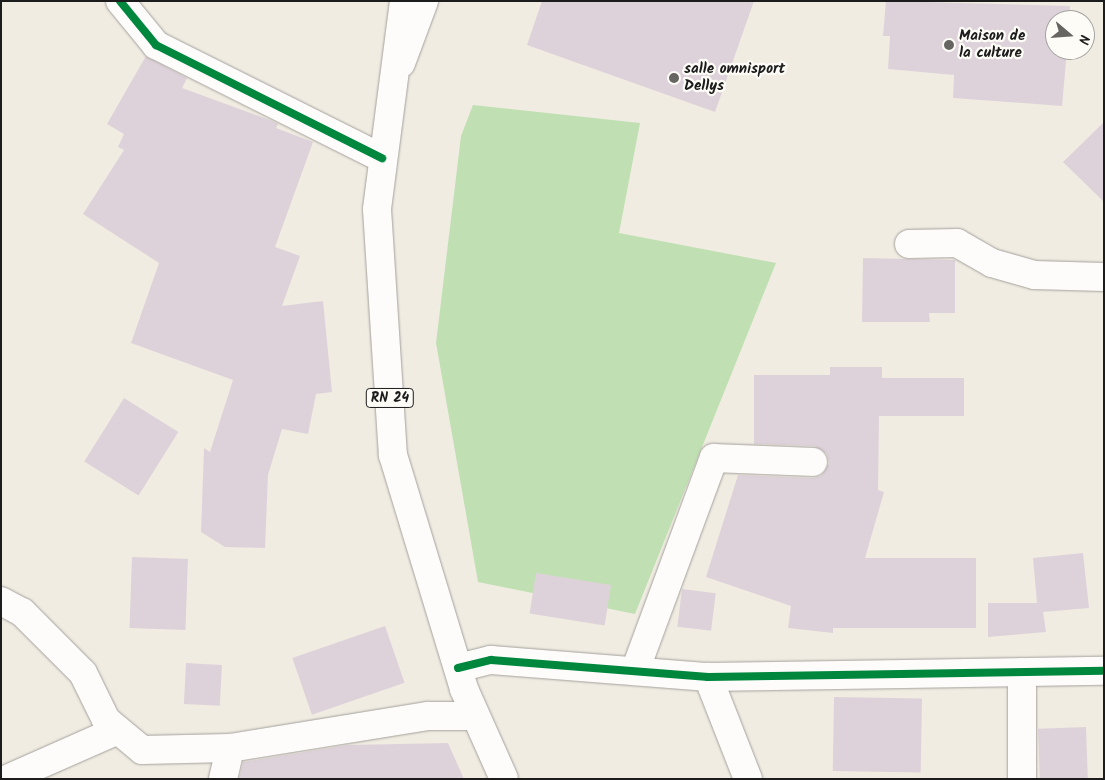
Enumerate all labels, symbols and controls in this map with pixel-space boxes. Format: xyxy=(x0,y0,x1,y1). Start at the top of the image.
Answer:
north arrow xyxy=(1045,10,1095,60)
place label: Maison de la culture xyxy=(959,27,1025,62)
text: N xyxy=(1071,32,1095,47)
marker: Maison de la culture xyxy=(943,39,955,51)
place label: salle omnisport Dellys xyxy=(684,60,785,95)
marker: salle omnisport Dellys xyxy=(668,72,680,84)
road number: RN 24 xyxy=(365,386,415,409)

